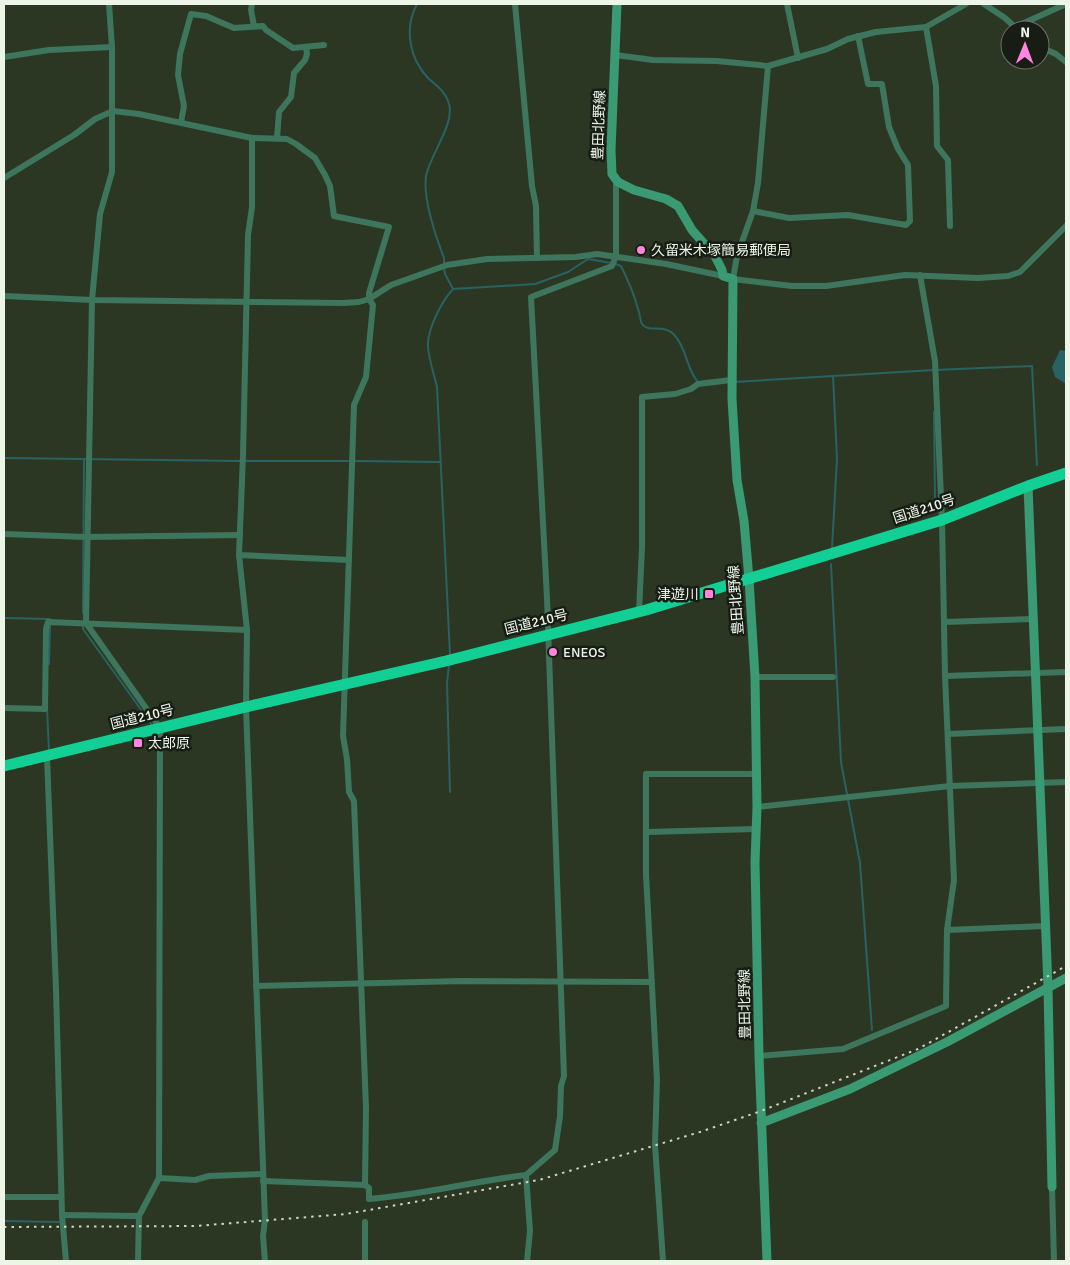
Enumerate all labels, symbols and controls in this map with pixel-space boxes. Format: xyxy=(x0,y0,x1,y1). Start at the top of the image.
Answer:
north arrow xyxy=(1000,20,1050,70)
text: N xyxy=(1020,24,1030,41)
street label: 豊田北野線 xyxy=(589,90,609,160)
place label: 久留米木塚簡易郵便局 xyxy=(651,242,791,259)
marker: 久留米木塚簡易郵便局 xyxy=(635,244,647,256)
street label: 国道210号 xyxy=(891,491,957,527)
street label: 豊田北野線 xyxy=(725,564,747,636)
place label: 津遊川 xyxy=(657,586,699,603)
marker: 津遊川 xyxy=(703,588,715,600)
street label: 国道210号 xyxy=(503,606,569,638)
place label: ENEOS xyxy=(563,644,605,661)
marker: ENEOS xyxy=(547,646,559,658)
street label: 国道210号 xyxy=(109,701,175,733)
place label: 太郎原 xyxy=(148,735,190,752)
marker: 太郎原 xyxy=(132,737,144,749)
street label: 豊田北野線 xyxy=(736,969,754,1039)

